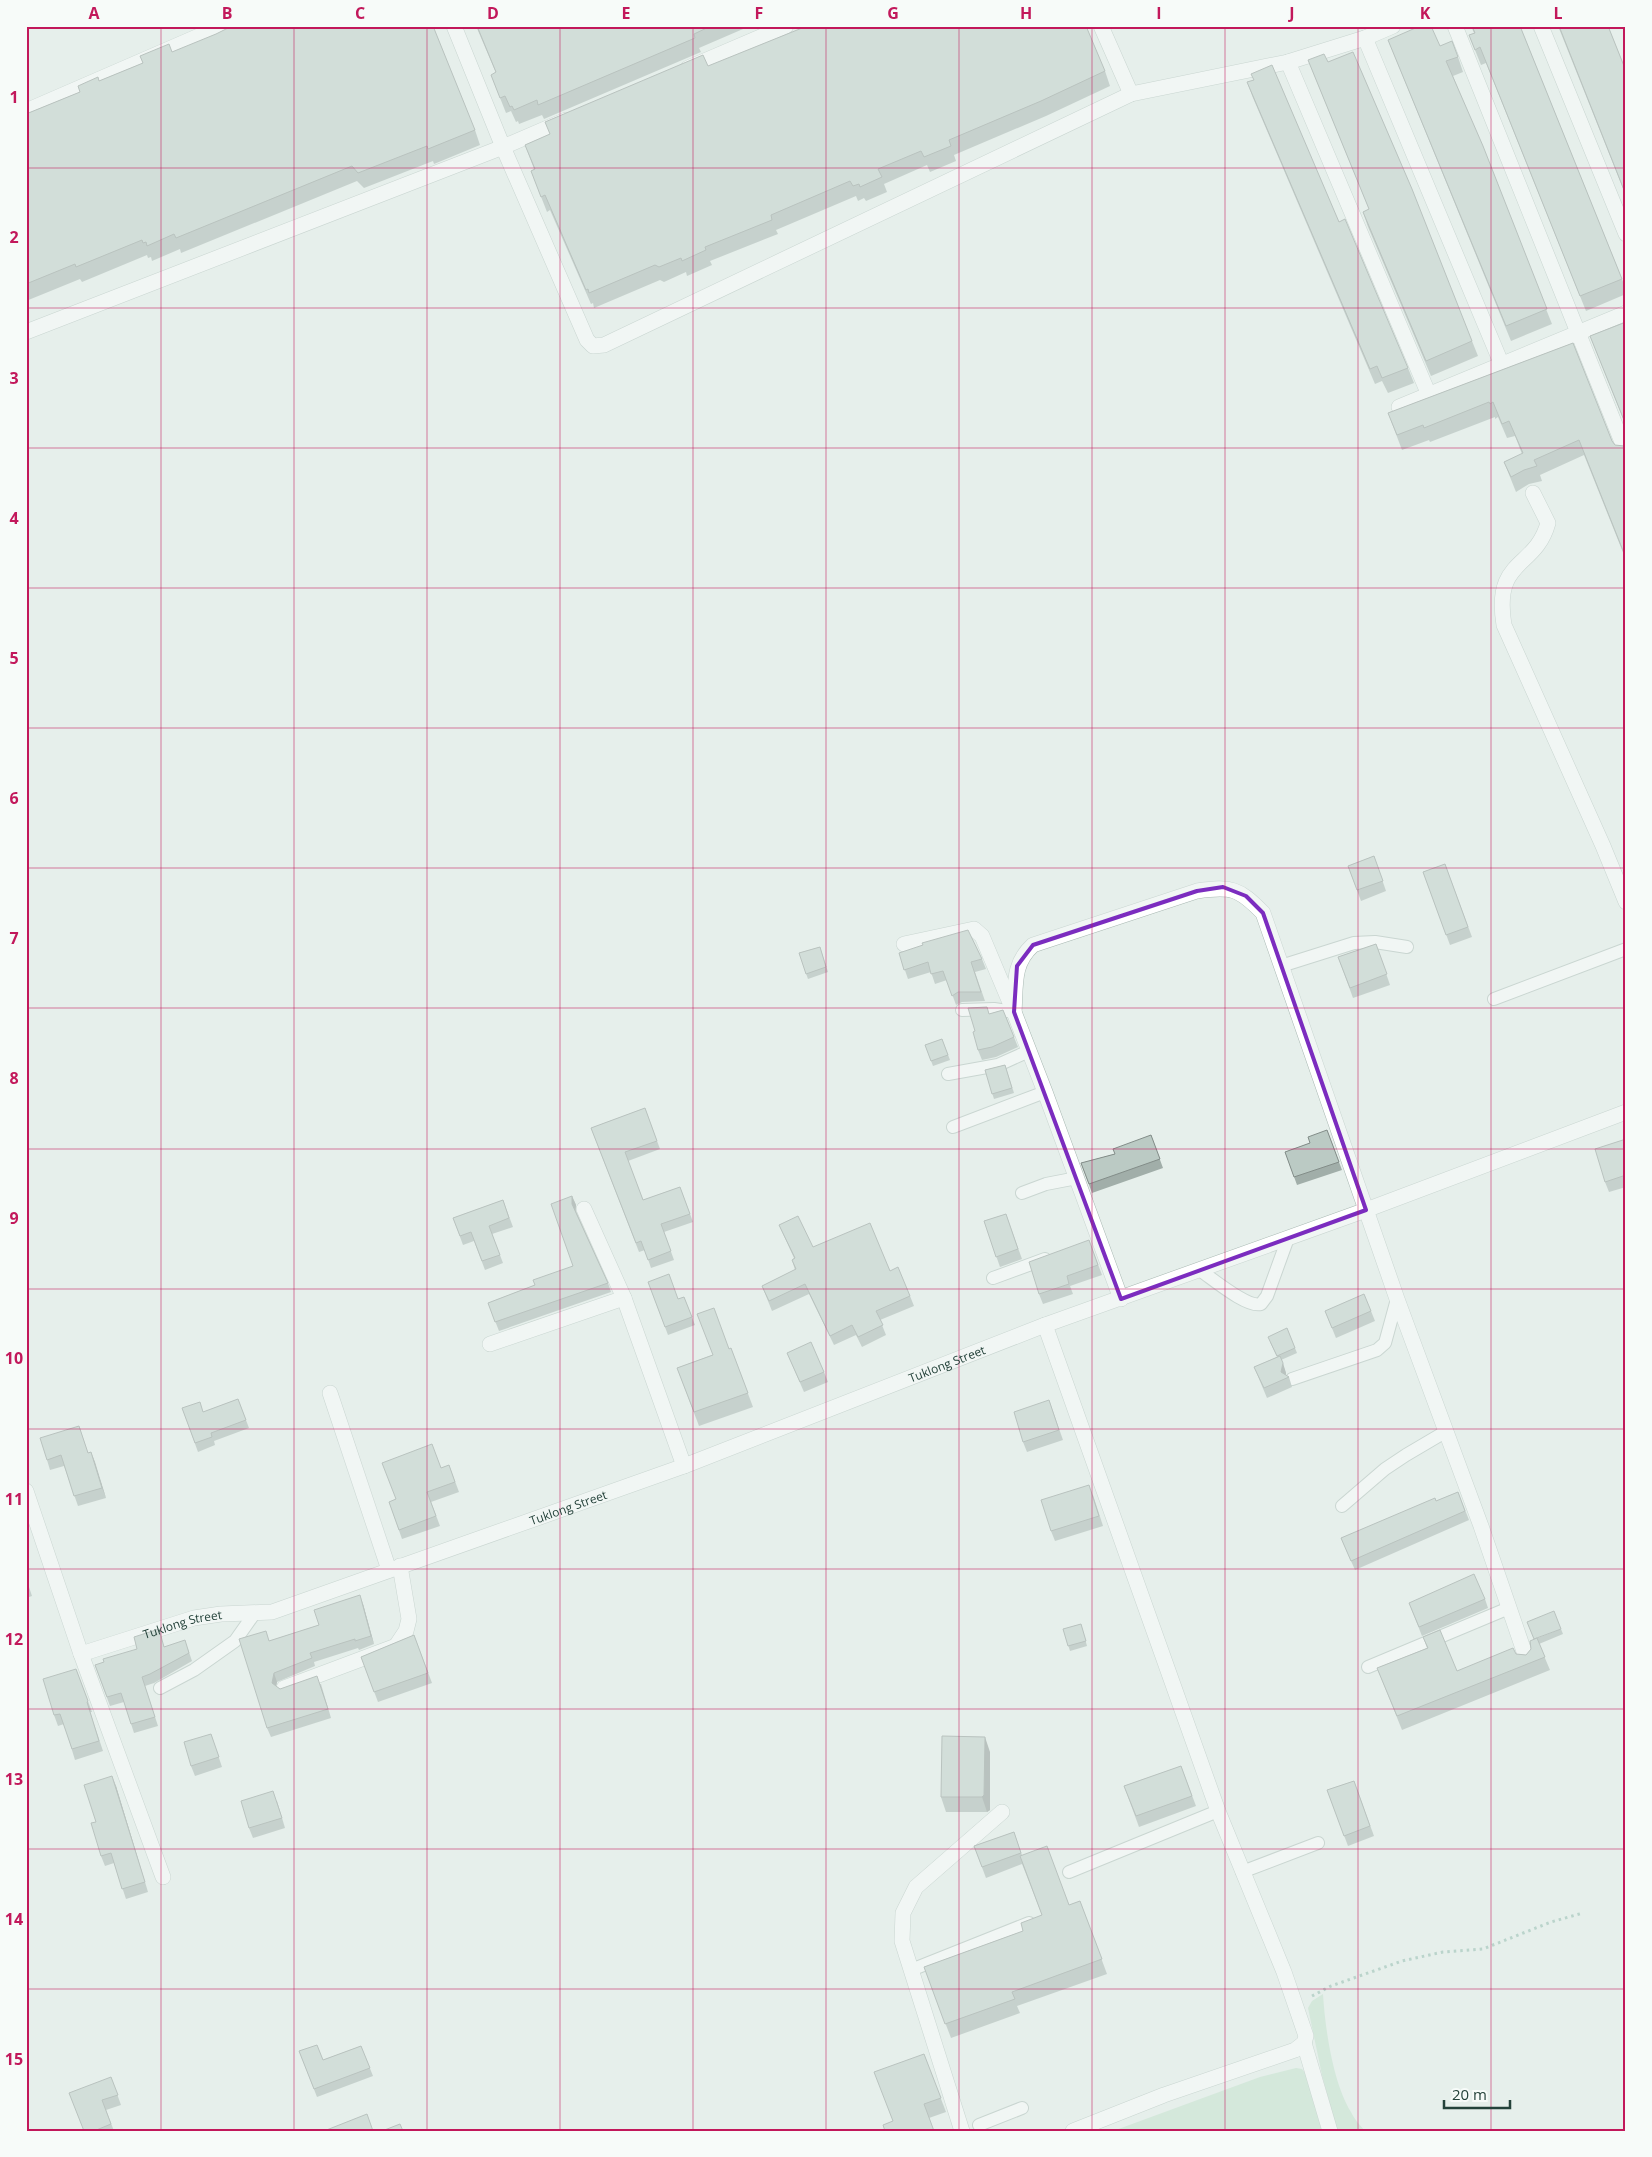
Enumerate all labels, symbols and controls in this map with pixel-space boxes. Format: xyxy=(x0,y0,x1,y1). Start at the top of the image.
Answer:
text: A xyxy=(88,2,100,24)
text: B xyxy=(222,2,232,24)
text: C xyxy=(355,2,365,24)
text: D xyxy=(487,2,499,24)
text: E xyxy=(622,2,631,24)
text: F xyxy=(755,2,763,24)
text: G xyxy=(887,2,899,24)
text: H xyxy=(1020,2,1032,24)
text: I xyxy=(1156,2,1162,24)
text: J xyxy=(1287,2,1295,24)
text: K xyxy=(1420,2,1431,24)
text: L xyxy=(1553,2,1563,24)
text: 1 xyxy=(9,86,19,108)
text: 2 xyxy=(9,226,19,248)
text: 3 xyxy=(9,367,19,389)
text: 4 xyxy=(9,507,19,529)
text: 5 xyxy=(9,647,19,669)
text: 6 xyxy=(9,787,19,809)
text: 7 xyxy=(9,927,19,949)
text: 8 xyxy=(9,1067,19,1089)
text: 9 xyxy=(9,1207,19,1229)
street label: Tuklong Street xyxy=(906,1341,988,1386)
text: 10 xyxy=(5,1347,23,1369)
street label: Tuklong Street xyxy=(527,1486,609,1529)
text: 11 xyxy=(5,1488,23,1510)
street label: Tuklong Street xyxy=(141,1605,223,1642)
text: 12 xyxy=(5,1628,23,1650)
text: 13 xyxy=(5,1768,23,1790)
text: 14 xyxy=(5,1908,23,1930)
text: 15 xyxy=(5,2048,23,2070)
scale bar xyxy=(1444,2077,1511,2109)
text: 20 m xyxy=(1452,2084,1487,2104)

